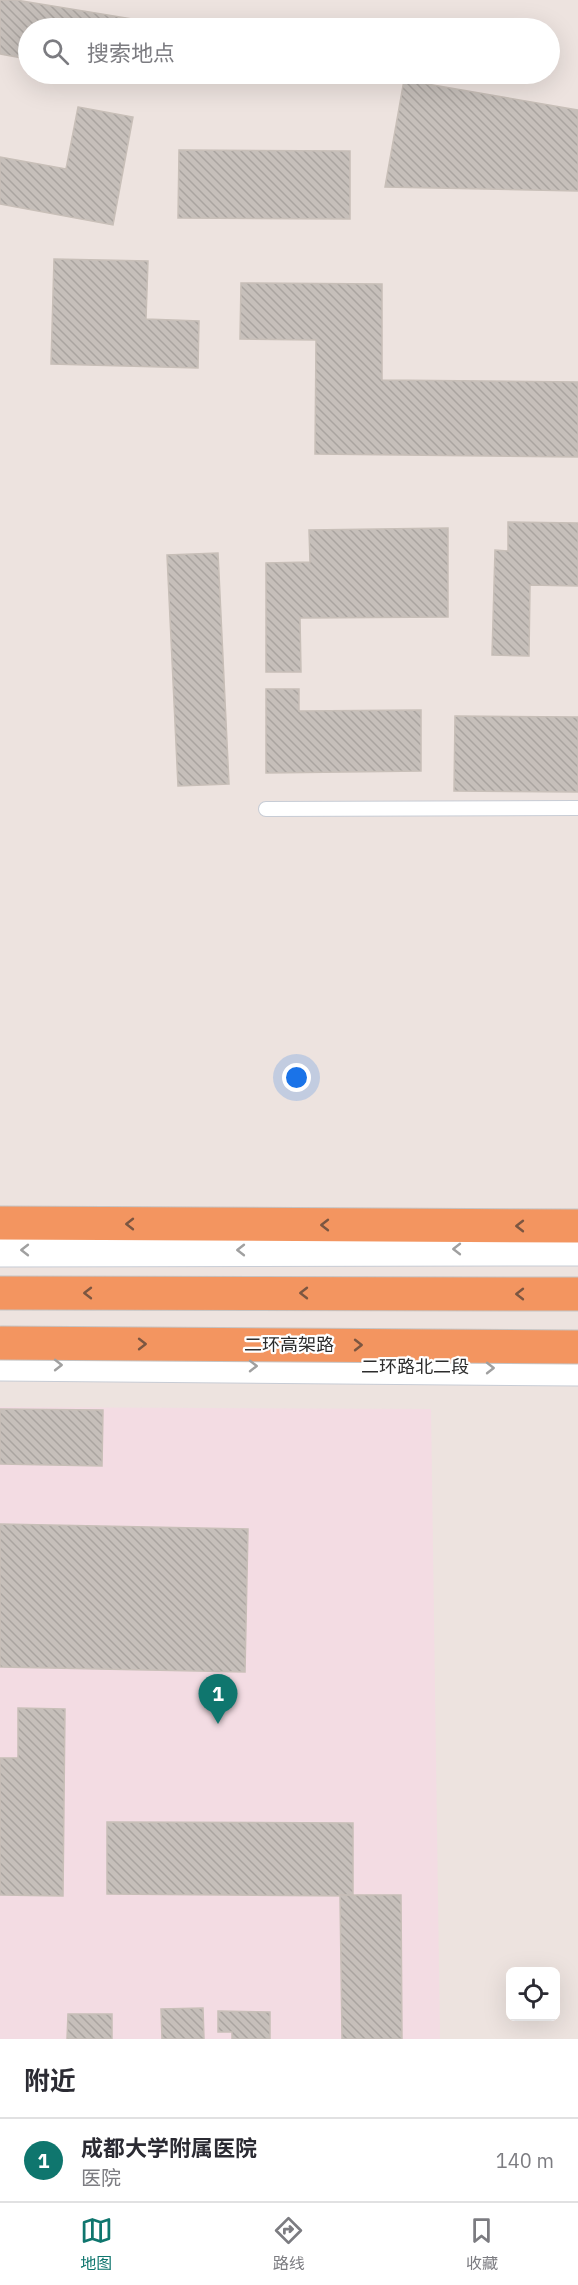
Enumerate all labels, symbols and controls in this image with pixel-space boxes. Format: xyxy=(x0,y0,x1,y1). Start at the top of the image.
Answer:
search box xyxy=(18,18,560,84)
icon: search xyxy=(39,35,72,68)
text: 搜索地点 xyxy=(87,38,175,67)
your location xyxy=(282,1063,311,1092)
one-way arrow xyxy=(125,1218,134,1230)
one-way arrow xyxy=(320,1219,329,1231)
one-way arrow xyxy=(515,1220,524,1232)
one-way arrow xyxy=(452,1243,461,1256)
one-way arrow xyxy=(20,1244,29,1256)
one-way arrow xyxy=(236,1244,245,1256)
one-way arrow xyxy=(83,1287,92,1299)
one-way arrow xyxy=(299,1287,308,1299)
one-way arrow xyxy=(515,1288,524,1300)
street label: 二环高架路 xyxy=(244,1333,334,1356)
one-way arrow xyxy=(138,1338,147,1350)
one-way arrow xyxy=(354,1339,363,1351)
street label: 二环路北二段 xyxy=(361,1355,469,1378)
one-way arrow xyxy=(54,1359,63,1371)
one-way arrow xyxy=(249,1360,258,1372)
one-way arrow xyxy=(486,1362,495,1374)
pin: 1 xyxy=(198,1674,238,1724)
map controls xyxy=(506,1967,560,2021)
button: locate xyxy=(506,1967,560,2021)
text: 附近 xyxy=(24,2063,76,2097)
text: 成都大学附属医院 xyxy=(81,2133,257,2162)
text: 1 xyxy=(38,2147,50,2174)
text: 140 m xyxy=(496,2147,554,2174)
text: 医院 xyxy=(81,2164,121,2191)
tab: 地图 xyxy=(80,2214,113,2274)
tab: 路线 xyxy=(272,2214,305,2274)
tab: 收藏 xyxy=(465,2214,498,2274)

